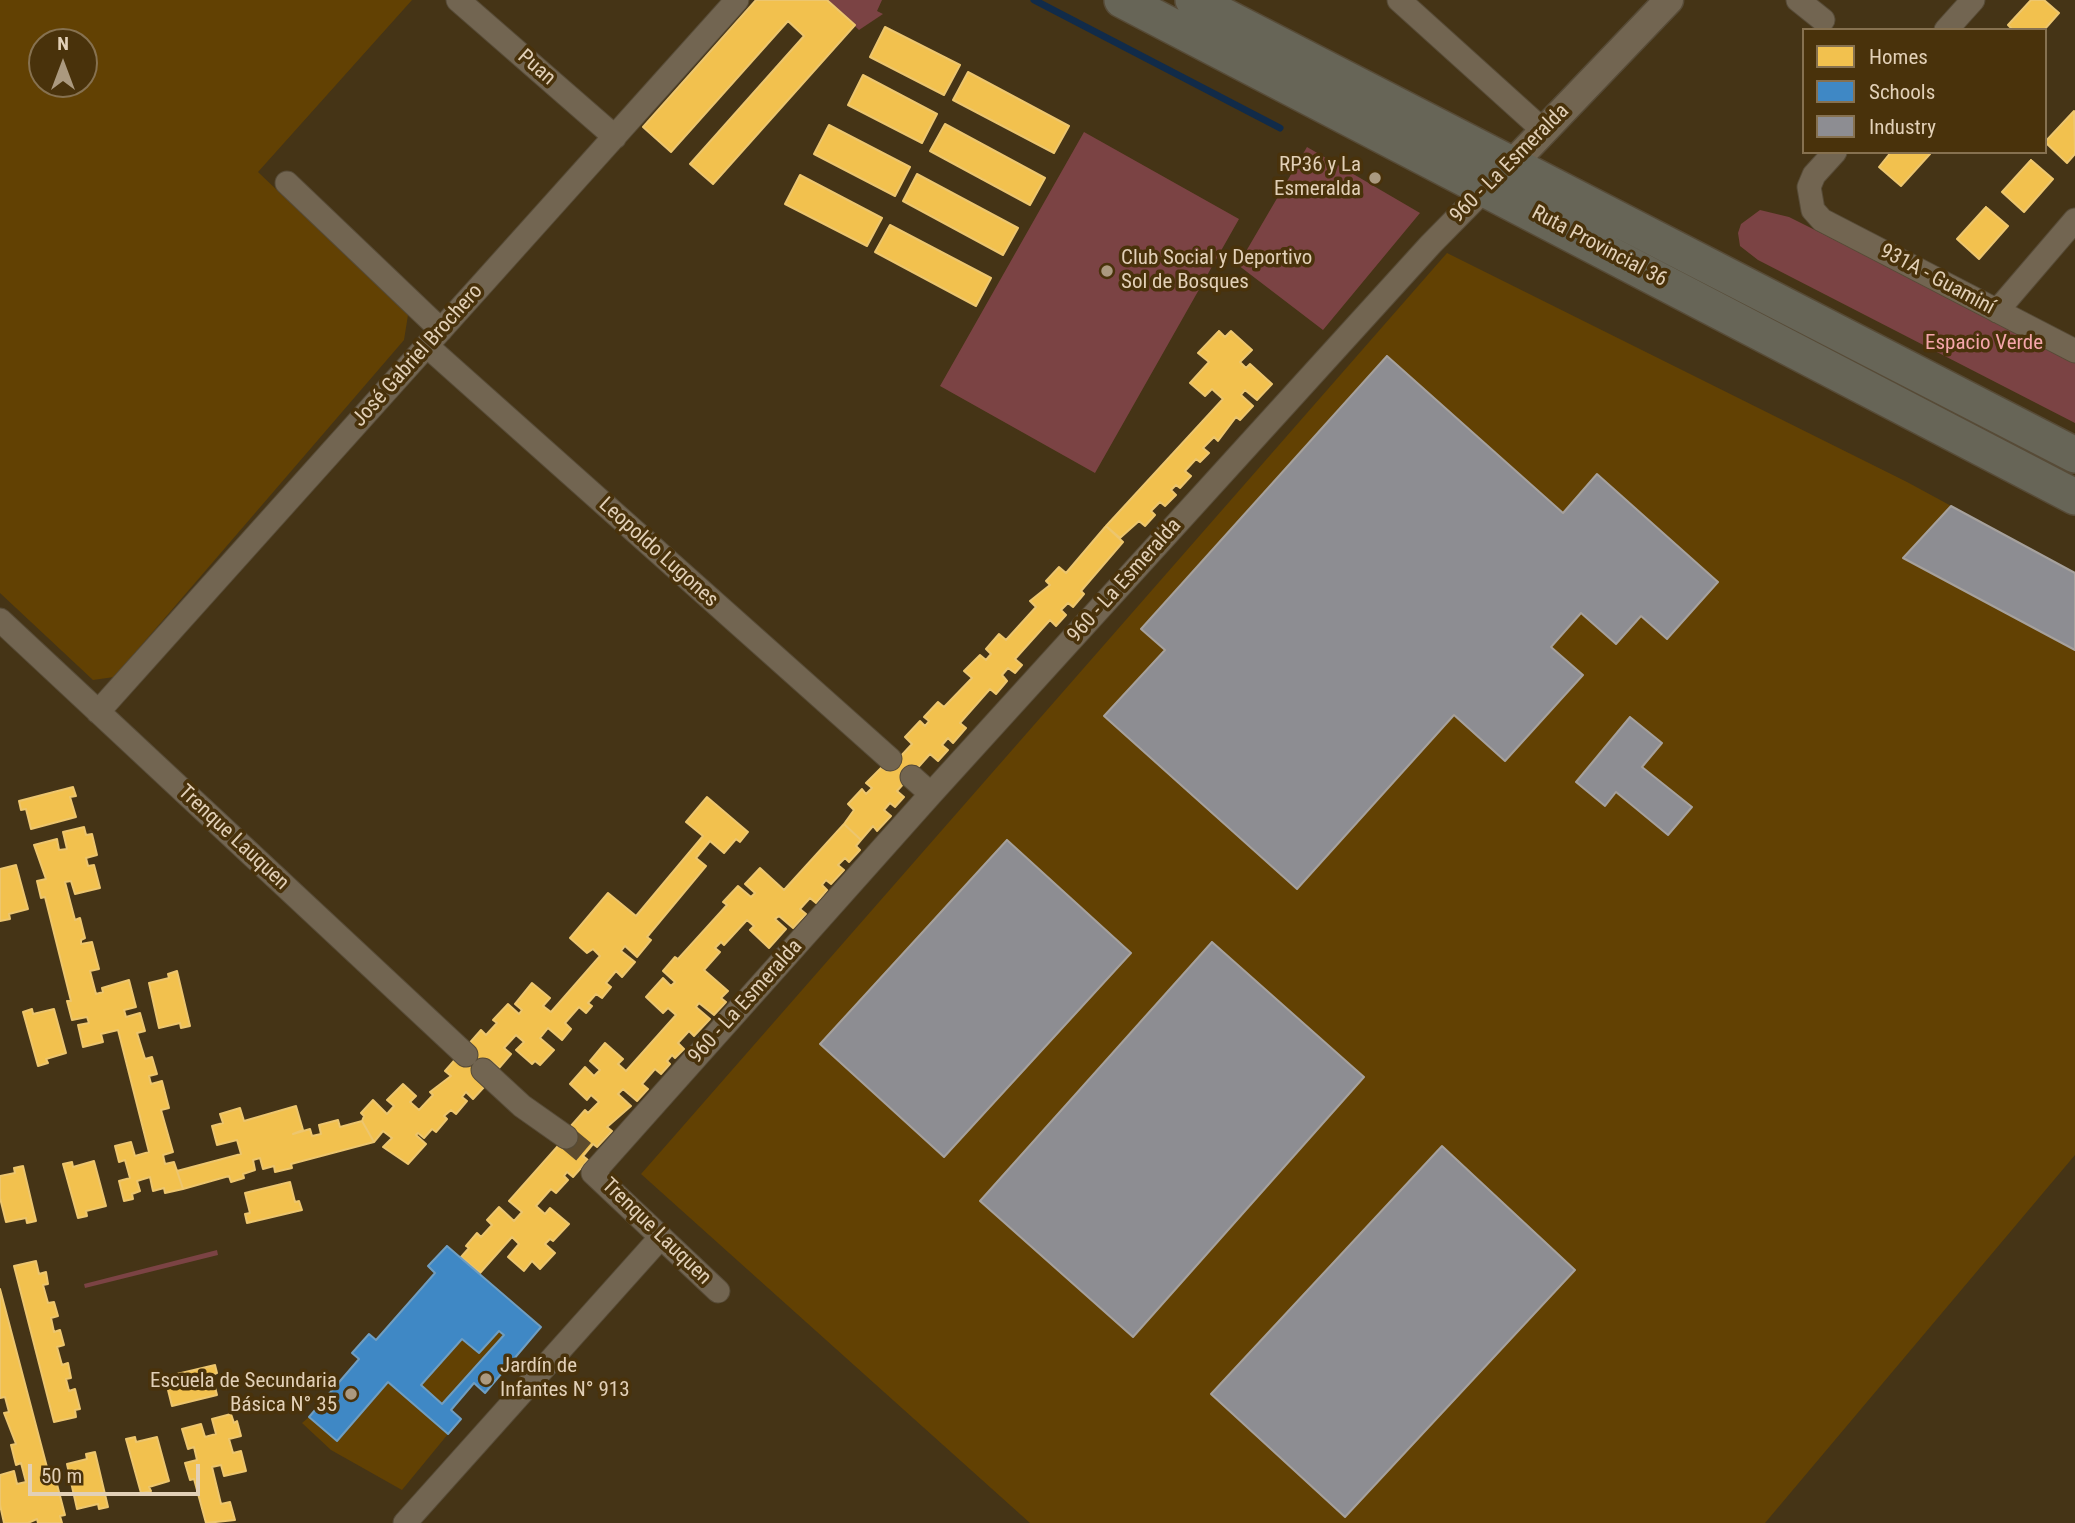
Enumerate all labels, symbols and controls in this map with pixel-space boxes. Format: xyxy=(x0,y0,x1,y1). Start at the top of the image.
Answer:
north arrow xyxy=(28,28,98,98)
legend xyxy=(1802,28,2047,154)
text: N xyxy=(57,32,69,55)
street label: Puan xyxy=(512,45,560,91)
text: Homes xyxy=(1869,45,1928,69)
text: Schools xyxy=(1869,80,1935,104)
street label: 960 - La Esmeralda xyxy=(1445,99,1575,229)
text: Industry xyxy=(1869,115,1936,139)
place label: RP36 y La Esmeralda xyxy=(1274,153,1361,203)
marker: RP36 y La Esmeralda xyxy=(1367,170,1383,186)
street label: Ruta Provincial 36 xyxy=(1527,201,1671,293)
street label: 931A - Guaminí xyxy=(1875,239,1999,321)
place label: Club Social y Deportivo Sol de Bosques xyxy=(1121,246,1312,296)
marker: Club Social y Deportivo Sol de Bosques xyxy=(1099,263,1115,279)
street label: José Gabriel Brochero xyxy=(347,280,489,432)
park label: Espacio Verde xyxy=(1925,331,2043,357)
street label: Leopoldo Lugones xyxy=(593,493,723,613)
street label: 960 - La Esmeralda xyxy=(1063,514,1187,648)
street label: Trenque Lauquen xyxy=(172,780,294,896)
street label: 960 - La Esmeralda xyxy=(684,935,808,1069)
street label: Trenque Lauquen xyxy=(596,1173,716,1291)
place label: Jardín de Infantes N° 913 xyxy=(500,1354,630,1404)
place label: Escuela de Secundaria Básica N° 35 xyxy=(150,1369,337,1419)
marker: Jardín de Infantes N° 913 xyxy=(478,1371,494,1387)
marker: Escuela de Secundaria Básica N° 35 xyxy=(343,1386,359,1402)
scale bar xyxy=(32,1450,203,1494)
text: 50 m xyxy=(41,1464,82,1488)

